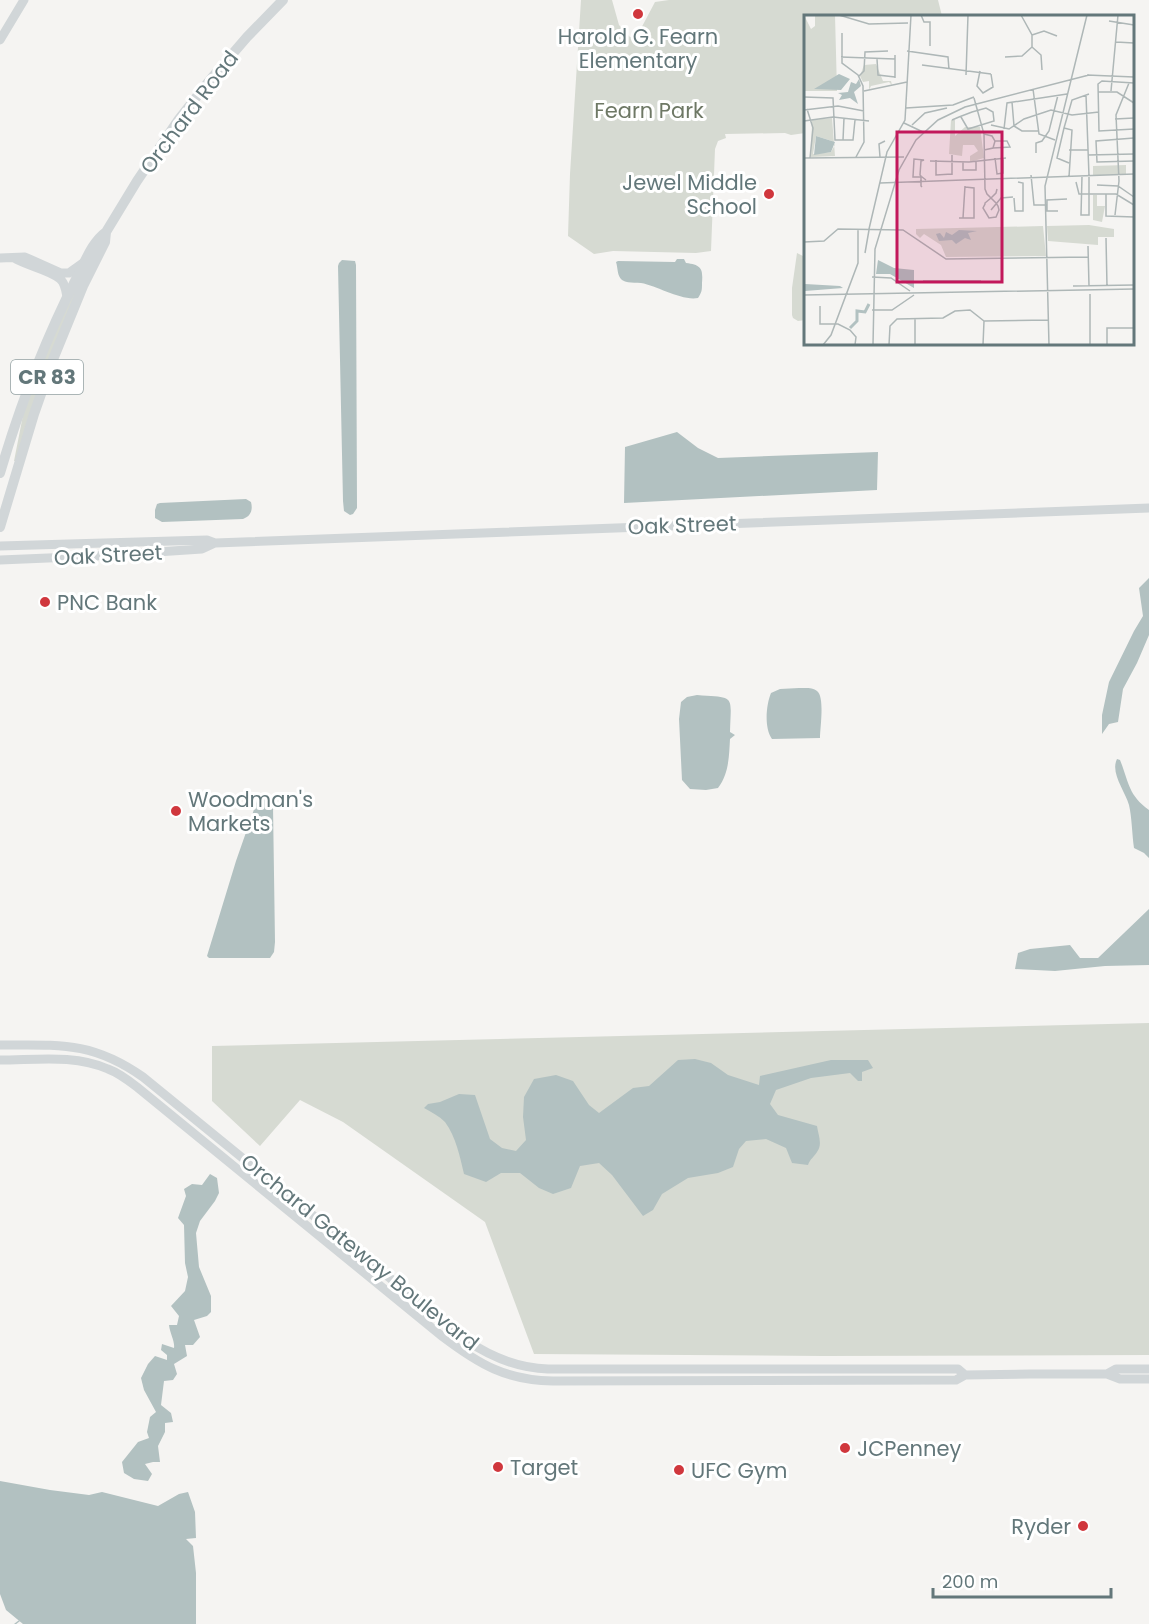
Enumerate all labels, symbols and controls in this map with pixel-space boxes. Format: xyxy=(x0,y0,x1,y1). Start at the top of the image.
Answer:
marker: Harold G. Fearn Elementary xyxy=(631,7,645,21)
inset map xyxy=(804,15,1134,345)
place label: Harold G. Fearn Elementary xyxy=(558,22,718,75)
street label: Orchard Road xyxy=(133,45,245,179)
park label: Fearn Park xyxy=(594,96,704,125)
place label: Jewel Middle School xyxy=(622,168,757,221)
marker: Jewel Middle School xyxy=(762,187,776,201)
road number: CR 83 xyxy=(11,360,83,394)
street label: Oak Street xyxy=(627,509,737,541)
street label: Oak Street xyxy=(53,538,163,572)
place label: PNC Bank xyxy=(57,588,157,617)
marker: PNC Bank xyxy=(38,595,52,609)
place label: Woodman's Markets xyxy=(188,785,313,838)
marker: Woodman's Markets xyxy=(169,804,183,818)
street label: Orchard Gateway Boulevard xyxy=(235,1147,485,1357)
place label: JCPenney xyxy=(857,1434,961,1463)
marker: JCPenney xyxy=(838,1441,852,1455)
place label: Target xyxy=(510,1453,578,1482)
place label: UFC Gym xyxy=(691,1456,787,1485)
marker: Target xyxy=(491,1460,505,1474)
marker: UFC Gym xyxy=(672,1463,686,1477)
place label: Ryder xyxy=(1011,1512,1071,1541)
marker: Ryder xyxy=(1076,1519,1090,1533)
scale bar xyxy=(933,1561,1112,1599)
text: 200 m xyxy=(942,1569,998,1594)

